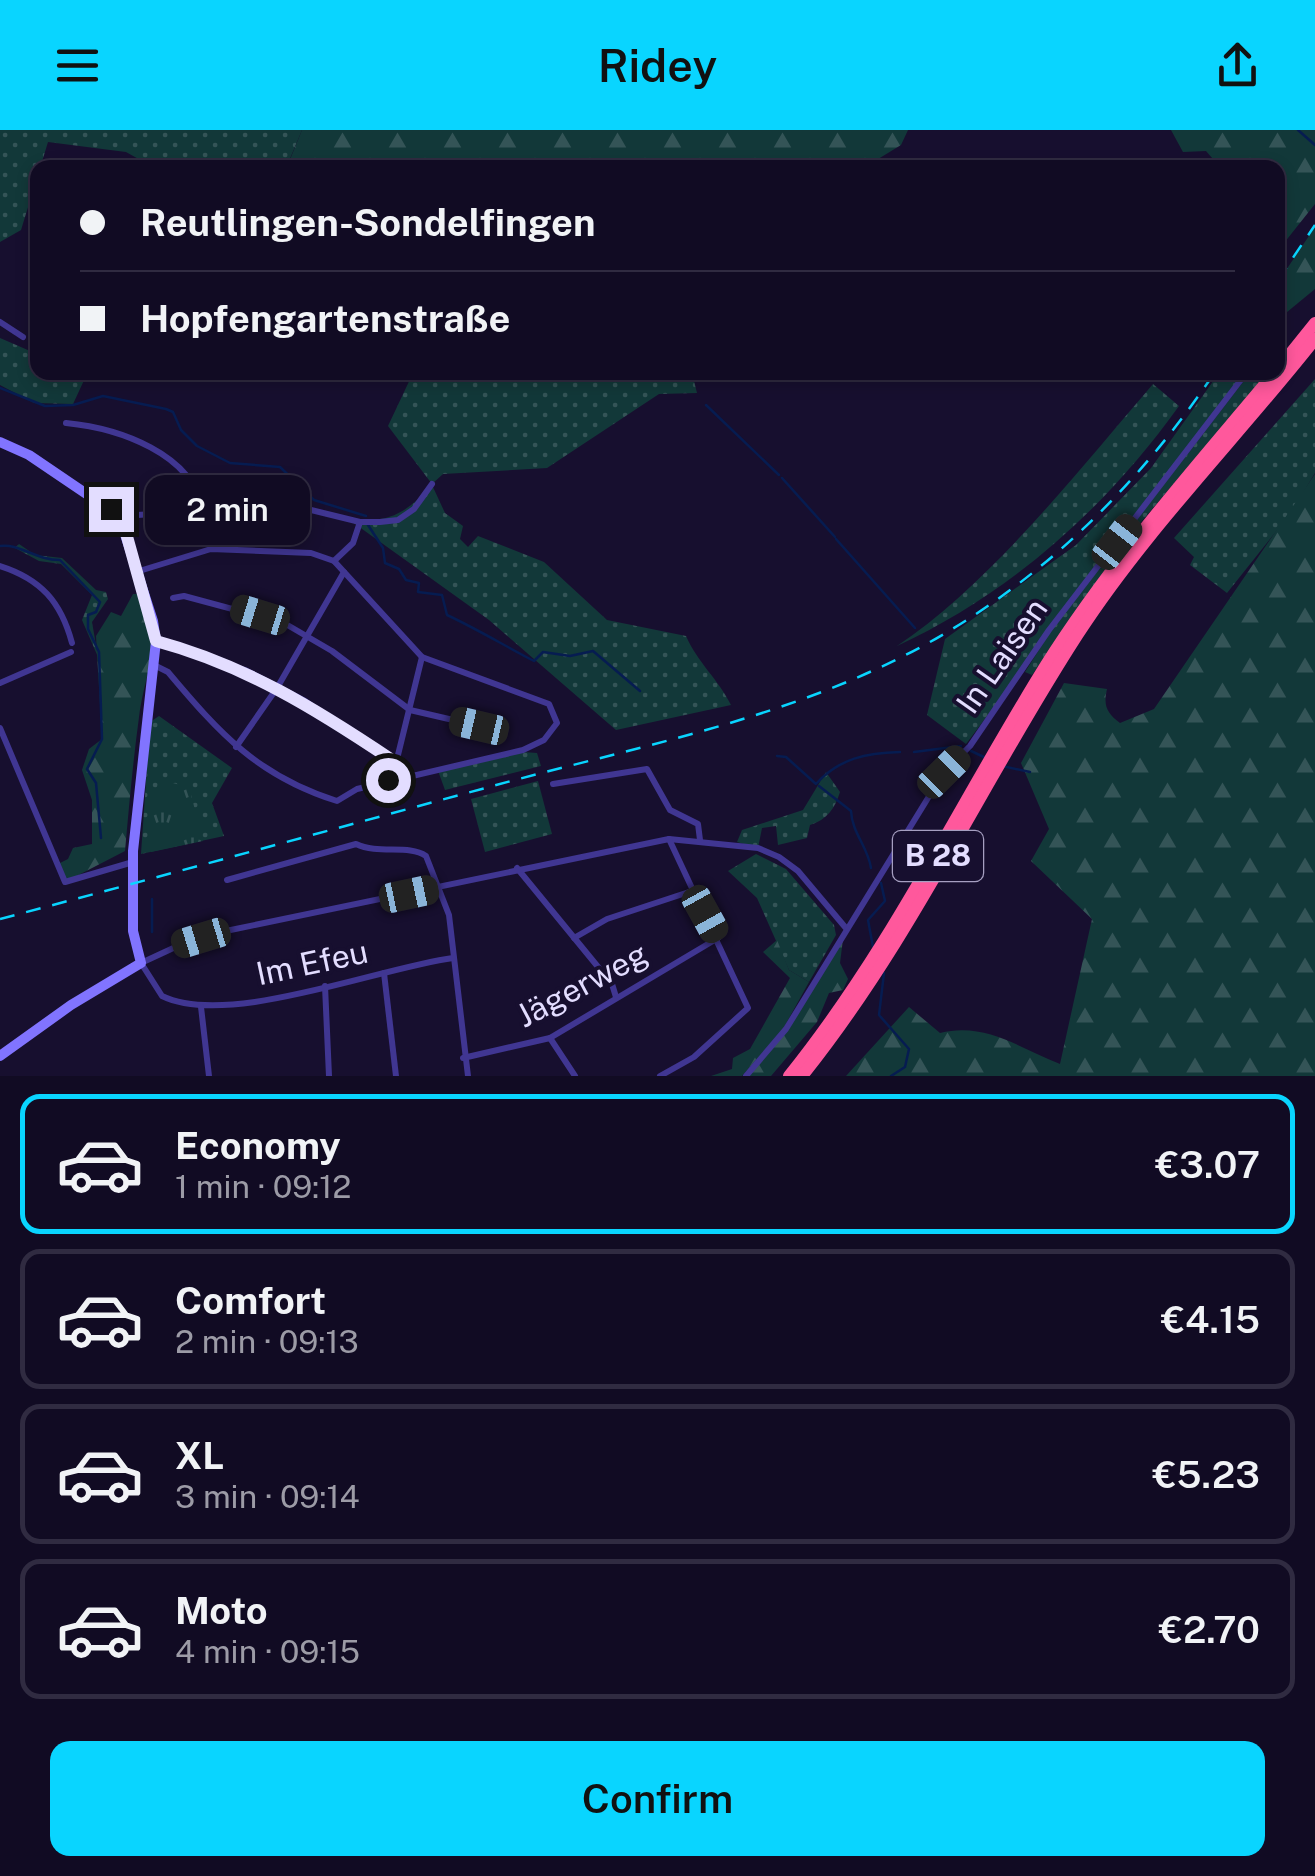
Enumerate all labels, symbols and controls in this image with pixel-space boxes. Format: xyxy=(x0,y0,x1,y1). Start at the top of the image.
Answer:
icon: menu xyxy=(50,38,105,93)
icon: share xyxy=(1210,38,1265,93)
text: Ridey xyxy=(598,39,717,92)
text: Reutlingen-Sondelfingen xyxy=(140,200,595,245)
text: Hopfengartenstraße xyxy=(140,296,511,341)
callout: 2 min xyxy=(146,474,311,544)
route end xyxy=(89,487,134,532)
text: 2 min xyxy=(186,491,269,528)
car xyxy=(1087,509,1147,575)
street label: In Laisen xyxy=(949,591,1055,720)
car xyxy=(227,592,293,638)
car xyxy=(446,705,512,747)
car xyxy=(912,740,976,804)
route start xyxy=(366,758,411,803)
road number: B 28 xyxy=(893,831,983,881)
car xyxy=(377,873,441,915)
car xyxy=(677,880,733,948)
car xyxy=(168,915,234,961)
street label: Im Efeu xyxy=(253,933,371,992)
street label: Jägerweg xyxy=(510,935,654,1035)
icon: car xyxy=(55,1119,145,1209)
text: Economy xyxy=(175,1123,341,1168)
text: €3.07 xyxy=(1155,1142,1260,1187)
text: 1 min · 09:12 xyxy=(175,1168,351,1205)
icon: car xyxy=(55,1274,145,1364)
text: Comfort xyxy=(175,1278,326,1323)
text: €4.15 xyxy=(1161,1297,1260,1342)
text: 2 min · 09:13 xyxy=(175,1323,359,1360)
icon: car xyxy=(55,1429,145,1519)
text: XL xyxy=(175,1433,224,1478)
text: €5.23 xyxy=(1153,1452,1260,1497)
text: 3 min · 09:14 xyxy=(175,1478,360,1515)
icon: car xyxy=(55,1584,145,1674)
text: Moto xyxy=(175,1588,268,1633)
text: €2.70 xyxy=(1159,1607,1260,1652)
text: 4 min · 09:15 xyxy=(175,1633,360,1670)
button: Confirm xyxy=(50,1741,1265,1856)

